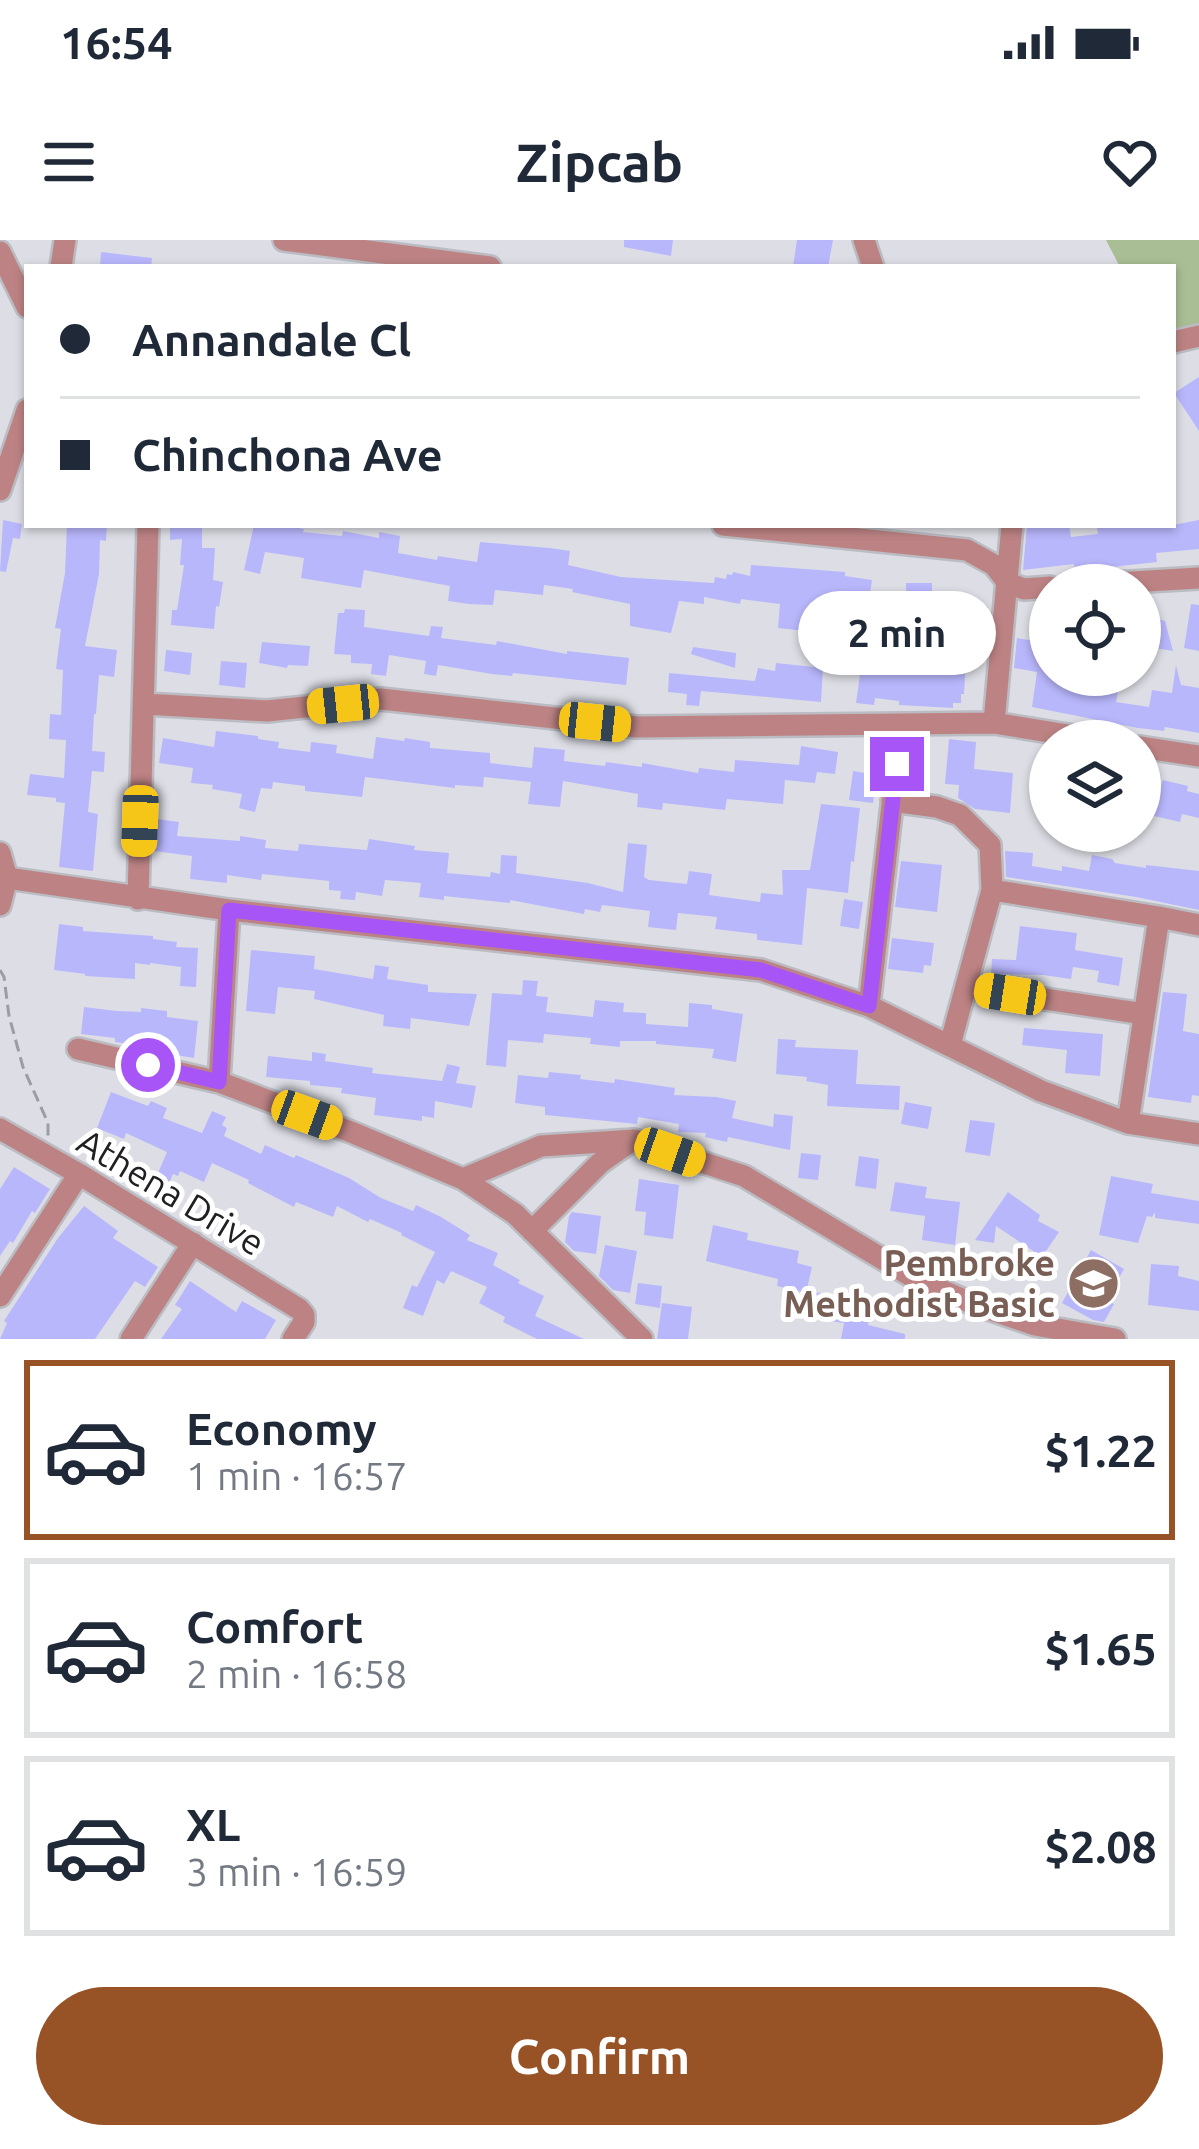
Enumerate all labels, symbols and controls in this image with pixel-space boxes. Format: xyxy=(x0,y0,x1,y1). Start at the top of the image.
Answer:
text: 16:54 xyxy=(60,17,173,68)
icon: menu xyxy=(36,129,102,195)
icon: heart xyxy=(1097,129,1163,195)
text: Zipcab xyxy=(516,132,683,192)
text: Annandale Cl xyxy=(132,314,411,365)
text: Chinchona Ave xyxy=(132,429,443,480)
map controls xyxy=(1029,564,1161,852)
button: locate xyxy=(1029,564,1161,696)
callout: 2 min xyxy=(798,590,996,674)
text: 2 min xyxy=(848,611,946,654)
car xyxy=(305,682,381,726)
car xyxy=(557,700,633,744)
button: layers xyxy=(1029,720,1161,852)
route end xyxy=(870,737,924,791)
car xyxy=(121,784,159,858)
car xyxy=(972,971,1048,1017)
route start xyxy=(121,1038,175,1092)
car xyxy=(267,1086,347,1144)
street label: Athena Drive xyxy=(71,1120,272,1263)
car xyxy=(630,1123,710,1181)
place label: Pembroke Methodist Basic xyxy=(783,1242,1055,1324)
school or university icon: Pembroke Methodist Basic xyxy=(1066,1256,1122,1312)
icon: car xyxy=(42,1396,150,1504)
text: Economy xyxy=(186,1403,377,1454)
text: $1.22 xyxy=(1044,1425,1157,1476)
text: 1 min · 16:57 xyxy=(186,1454,407,1497)
icon: car xyxy=(42,1594,150,1702)
text: Comfort xyxy=(186,1601,363,1652)
text: $1.65 xyxy=(1044,1623,1157,1674)
text: 2 min · 16:58 xyxy=(186,1652,407,1695)
icon: car xyxy=(42,1792,150,1900)
text: XL xyxy=(186,1799,240,1850)
text: $2.08 xyxy=(1044,1821,1157,1872)
text: 3 min · 16:59 xyxy=(186,1850,407,1893)
button: Confirm xyxy=(36,1987,1163,2125)

